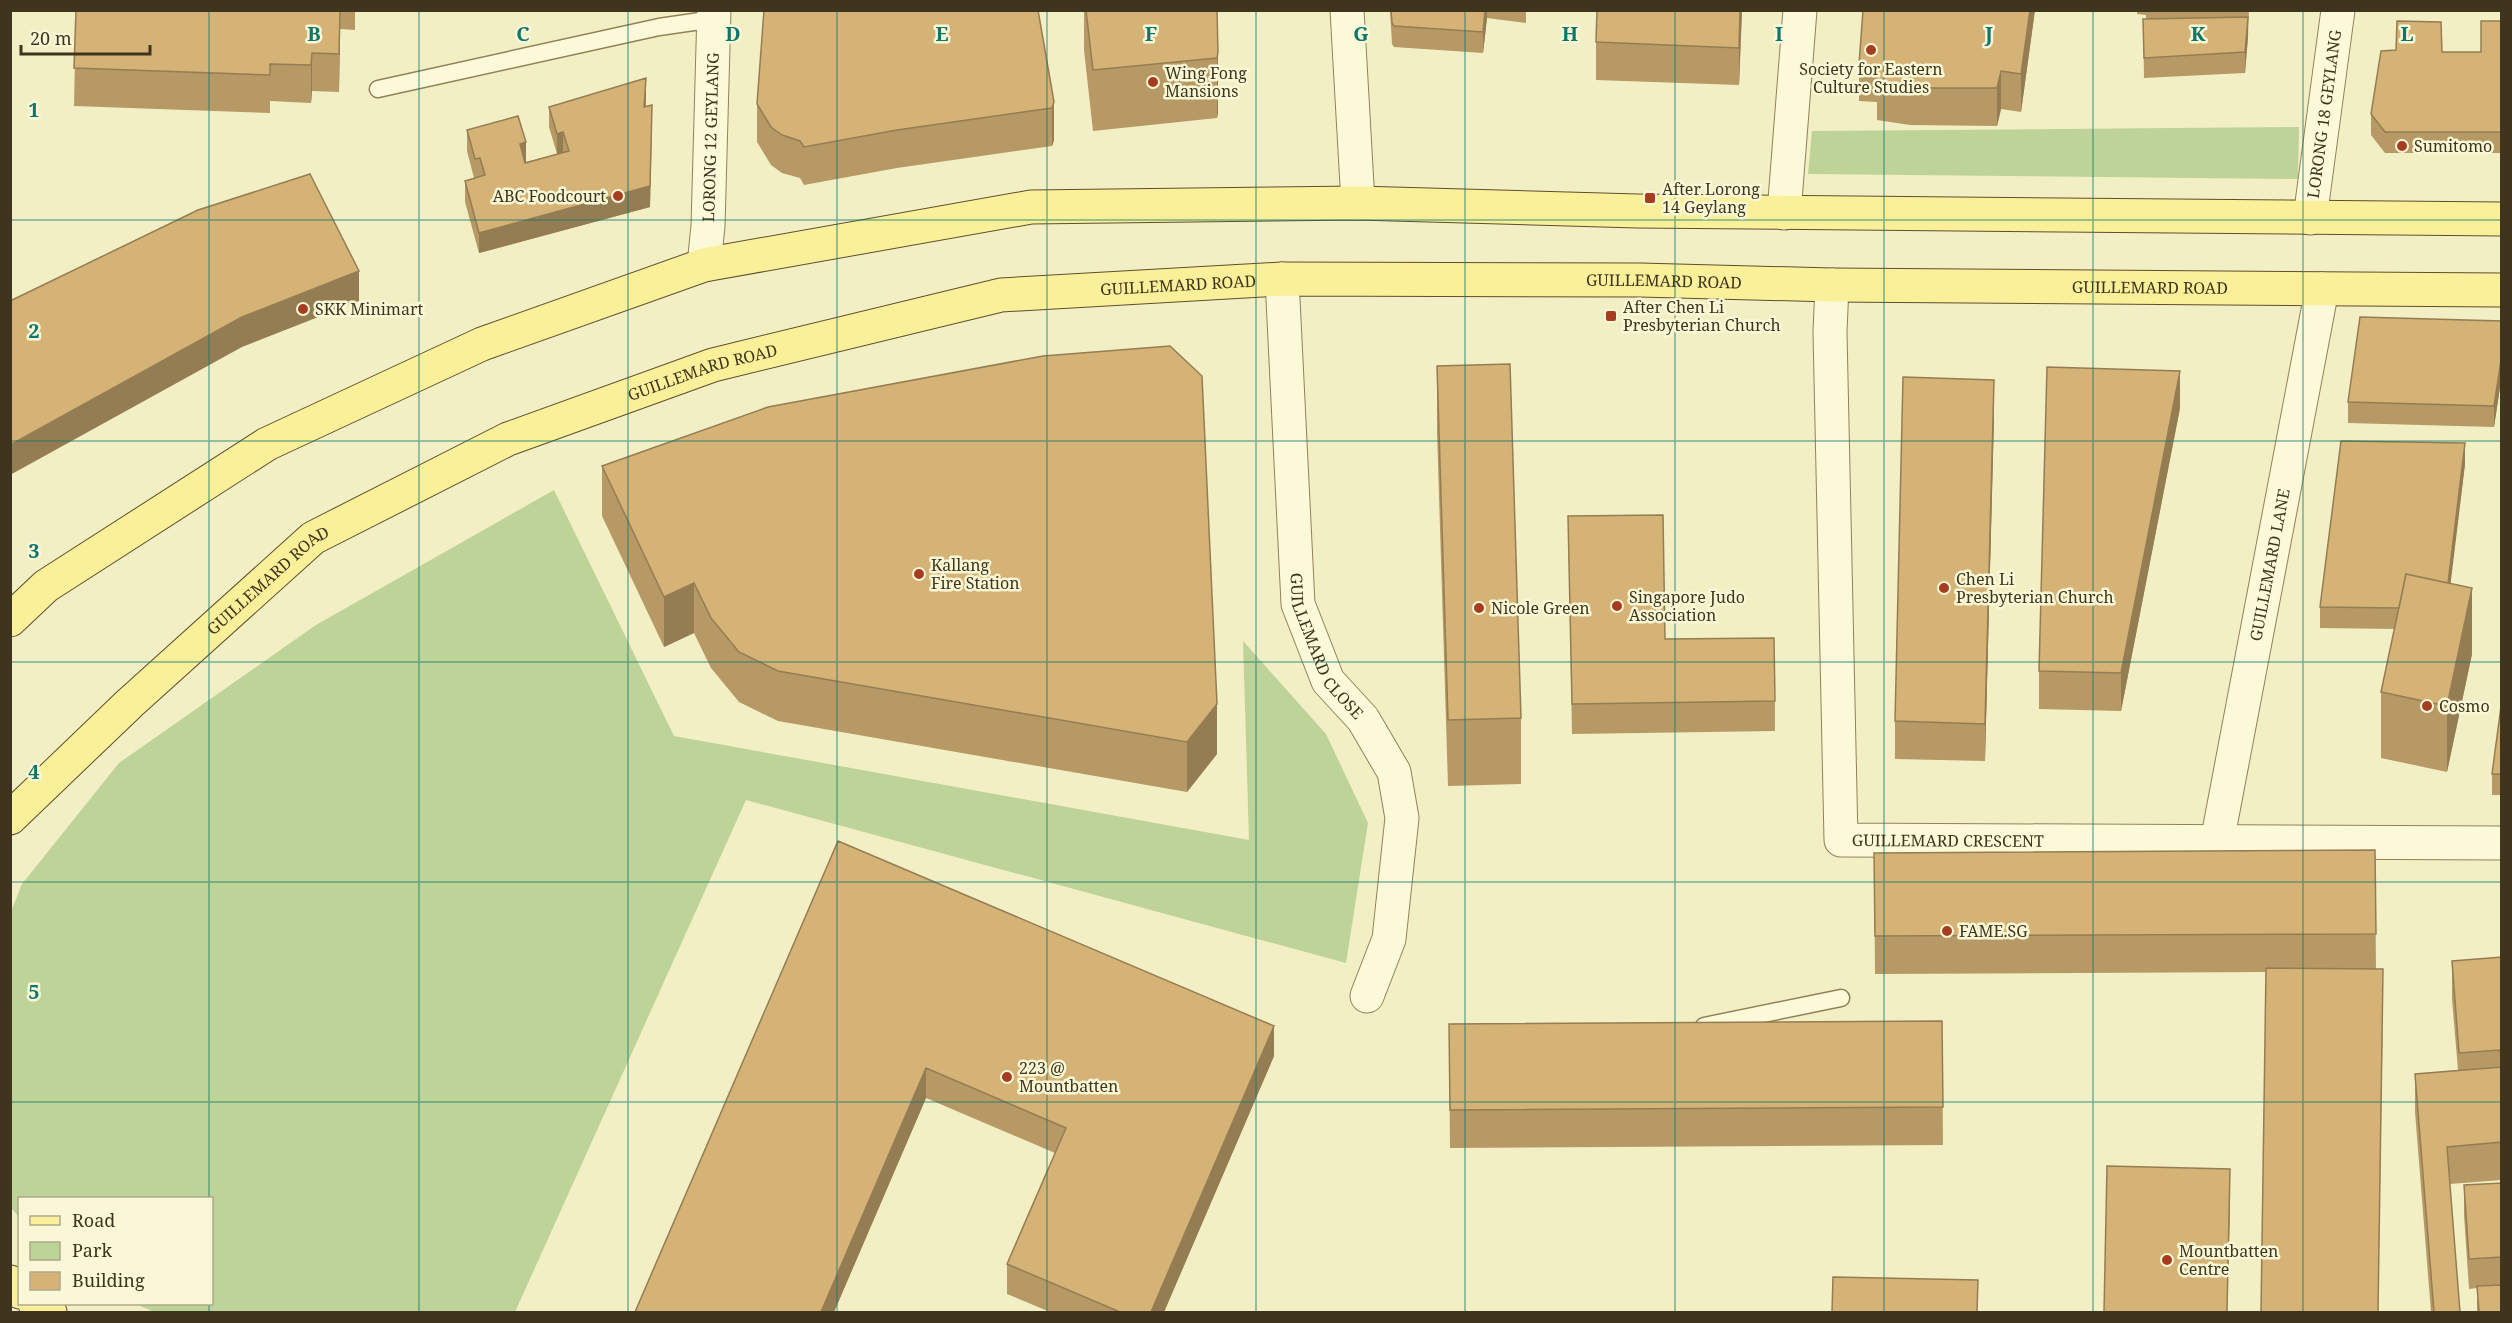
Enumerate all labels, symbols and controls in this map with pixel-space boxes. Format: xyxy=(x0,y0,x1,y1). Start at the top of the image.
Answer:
scale bar xyxy=(21,18,150,56)
text: B xyxy=(307,20,321,47)
text: C xyxy=(516,20,530,47)
text: D xyxy=(725,20,741,47)
text: E xyxy=(935,20,949,47)
text: F xyxy=(1145,20,1157,47)
text: G xyxy=(1353,20,1369,47)
text: H xyxy=(1562,20,1578,47)
text: I xyxy=(1775,20,1783,47)
text: J xyxy=(1984,20,1993,47)
text: K xyxy=(2191,20,2206,47)
text: L xyxy=(2400,20,2414,47)
text: 20 m xyxy=(30,26,72,50)
street label: LORONG 18 GEYLANG xyxy=(2302,28,2346,200)
marker: Society for Eastern Culture Studies xyxy=(1864,43,1878,57)
street label: LORONG 12 GEYLANG xyxy=(697,51,724,222)
place label: Society for Eastern Culture Studies xyxy=(1799,58,1943,98)
place label: Wing Fong Mansions xyxy=(1165,62,1247,102)
marker: Wing Fong Mansions xyxy=(1146,75,1160,89)
text: 1 xyxy=(28,96,40,123)
place label: Sumitomo xyxy=(2414,135,2492,157)
marker: Sumitomo xyxy=(2395,139,2409,153)
place label: After Lorong 14 Geylang xyxy=(1662,178,1760,218)
place label: ABC Foodcourt xyxy=(493,185,606,207)
marker: ABC Foodcourt xyxy=(611,189,625,203)
marker: After Lorong 14 Geylang xyxy=(1643,191,1657,205)
street label: GUILLEMARD ROAD xyxy=(1586,269,1742,294)
street label: GUILLEMARD ROAD xyxy=(1100,270,1257,300)
street label: GUILLEMARD ROAD xyxy=(2072,276,2228,299)
place label: After Chen Li Presbyterian Church xyxy=(1623,296,1781,336)
place label: SKK Minimart xyxy=(315,298,423,320)
marker: SKK Minimart xyxy=(296,302,310,316)
marker: After Chen Li Presbyterian Church xyxy=(1604,309,1618,323)
text: 2 xyxy=(28,317,40,344)
street label: GUILLEMARD ROAD xyxy=(624,339,779,406)
street label: GUILLEMARD LANE xyxy=(2244,487,2295,643)
street label: GUILLEMARD ROAD xyxy=(202,521,333,640)
text: 3 xyxy=(28,537,40,564)
place label: Kallang Fire Station xyxy=(931,554,1019,594)
marker: Kallang Fire Station xyxy=(912,567,926,581)
place label: Chen Li Presbyterian Church xyxy=(1956,568,2114,608)
street label: GUILLEMARD CLOSE xyxy=(1285,572,1368,724)
marker: Chen Li Presbyterian Church xyxy=(1937,581,1951,595)
place label: Singapore Judo Association xyxy=(1629,586,1745,626)
place label: Nicole Green xyxy=(1491,597,1590,619)
marker: Singapore Judo Association xyxy=(1610,599,1624,613)
marker: Nicole Green xyxy=(1472,601,1486,615)
place label: Cosmo xyxy=(2439,695,2490,717)
marker: Cosmo xyxy=(2420,699,2434,713)
text: 4 xyxy=(28,758,40,785)
street label: GUILLEMARD CRESCENT xyxy=(1852,829,2044,852)
place label: FAME.SG xyxy=(1959,920,2028,942)
marker: FAME.SG xyxy=(1940,924,1954,938)
text: 5 xyxy=(28,978,40,1005)
place label: 223 @ Mountbatten xyxy=(1019,1057,1118,1097)
marker: 223 @ Mountbatten xyxy=(1000,1070,1014,1084)
legend xyxy=(18,1197,213,1305)
text: Road xyxy=(72,1208,115,1232)
text: Park xyxy=(72,1238,112,1262)
place label: Mountbatten Centre xyxy=(2179,1240,2278,1280)
marker: Mountbatten Centre xyxy=(2160,1253,2174,1267)
text: Building xyxy=(72,1268,145,1292)

